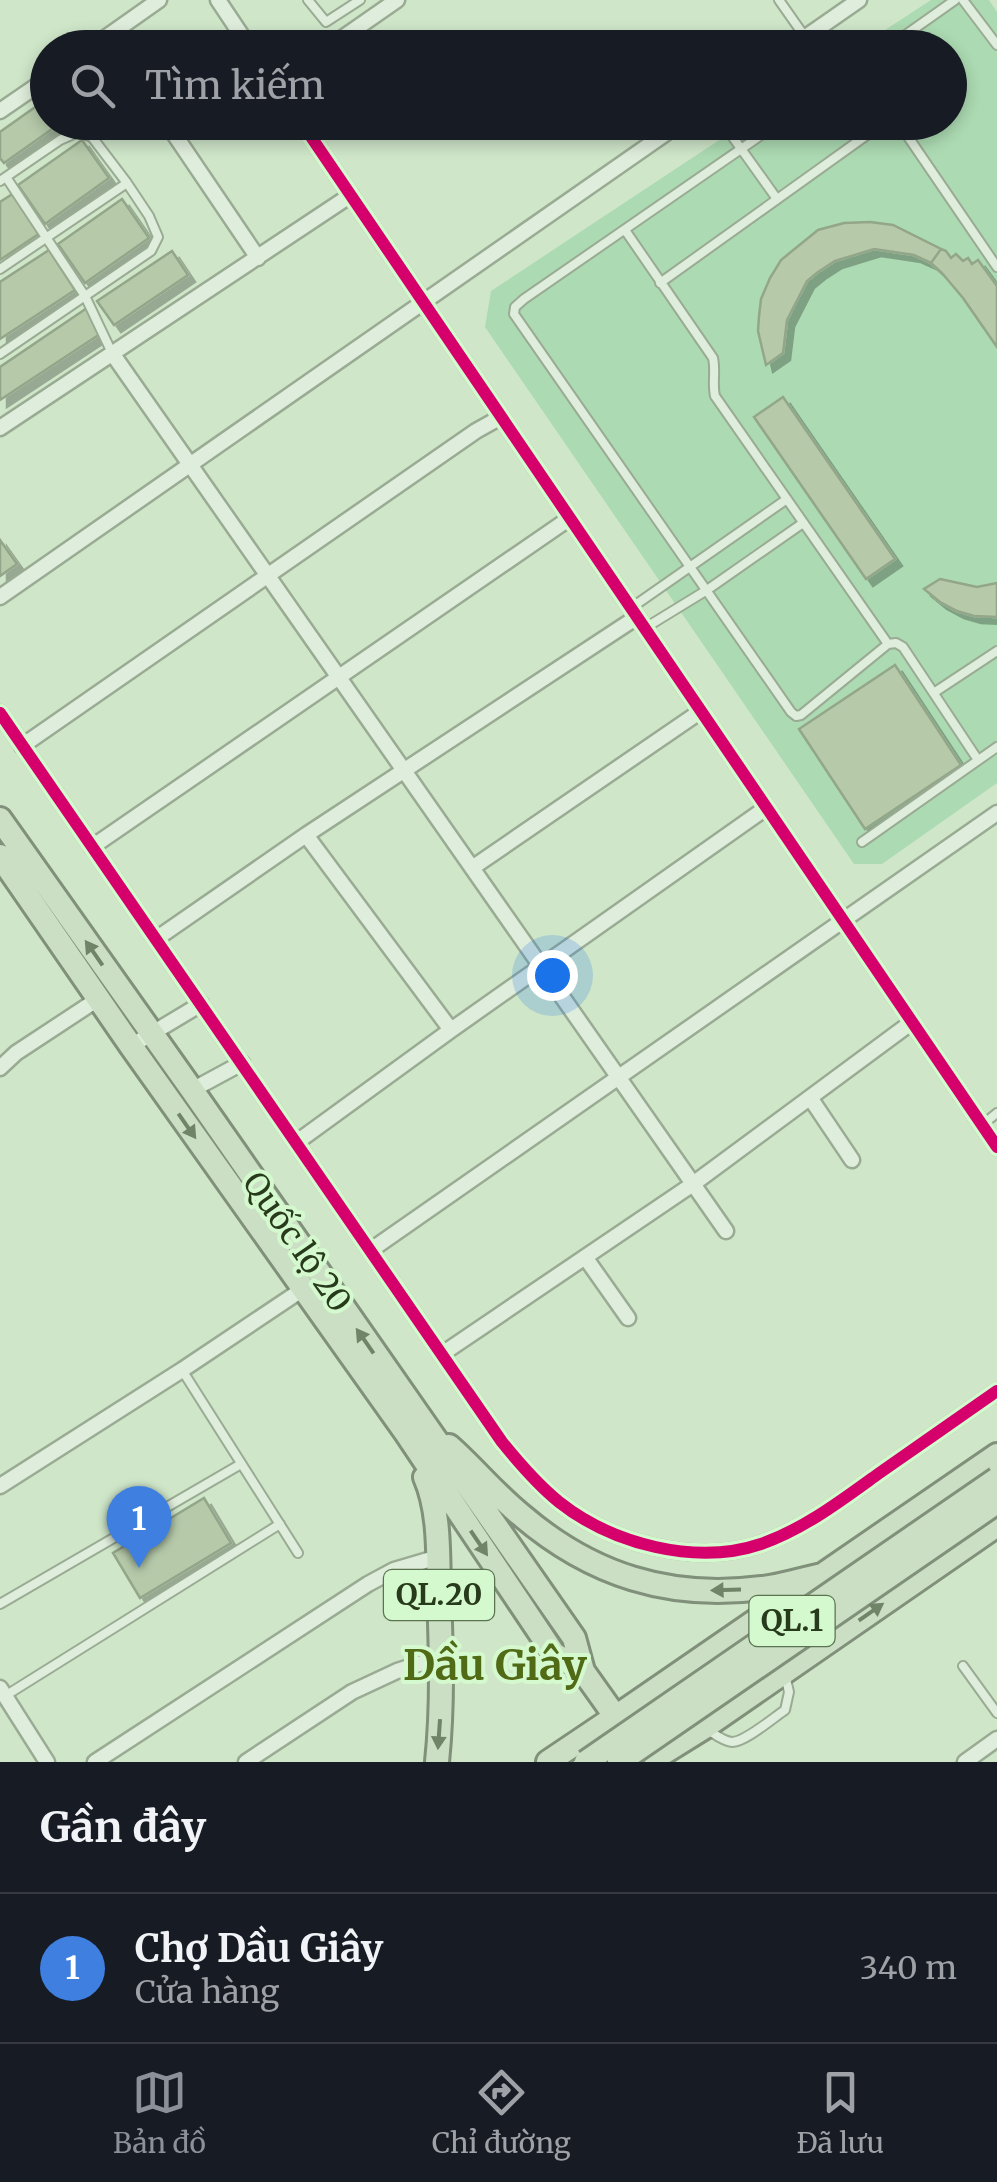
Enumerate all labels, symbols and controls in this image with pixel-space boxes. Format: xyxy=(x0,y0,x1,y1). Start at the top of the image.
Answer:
search box xyxy=(30,30,967,140)
icon: search xyxy=(65,58,120,113)
text: Tìm kiếm xyxy=(145,62,325,109)
one-way arrow xyxy=(85,940,104,966)
your location xyxy=(527,950,578,1001)
one-way arrow xyxy=(177,1112,197,1139)
street label: Quốc lộ 20 xyxy=(234,1164,360,1320)
one-way arrow xyxy=(356,1327,375,1354)
pin: 1 xyxy=(106,1486,172,1568)
one-way arrow xyxy=(470,1530,488,1557)
road number: QL.20 xyxy=(384,1570,494,1620)
one-way arrow xyxy=(709,1583,741,1599)
road number: QL.1 xyxy=(750,1596,834,1646)
one-way arrow xyxy=(858,1603,884,1622)
district label: Dầu Giây xyxy=(403,1639,587,1691)
one-way arrow xyxy=(431,1719,447,1751)
text: Gần đây xyxy=(40,1801,206,1853)
text: Chợ Dầu Giây xyxy=(135,1925,383,1972)
text: 1 xyxy=(65,1948,80,1988)
text: 340 m xyxy=(860,1948,957,1988)
text: Cửa hàng xyxy=(135,1972,280,2012)
tab: Bản đồ xyxy=(113,2065,206,2161)
tab: Chỉ đường xyxy=(432,2065,571,2161)
tab: Đã lưu xyxy=(797,2065,884,2161)

